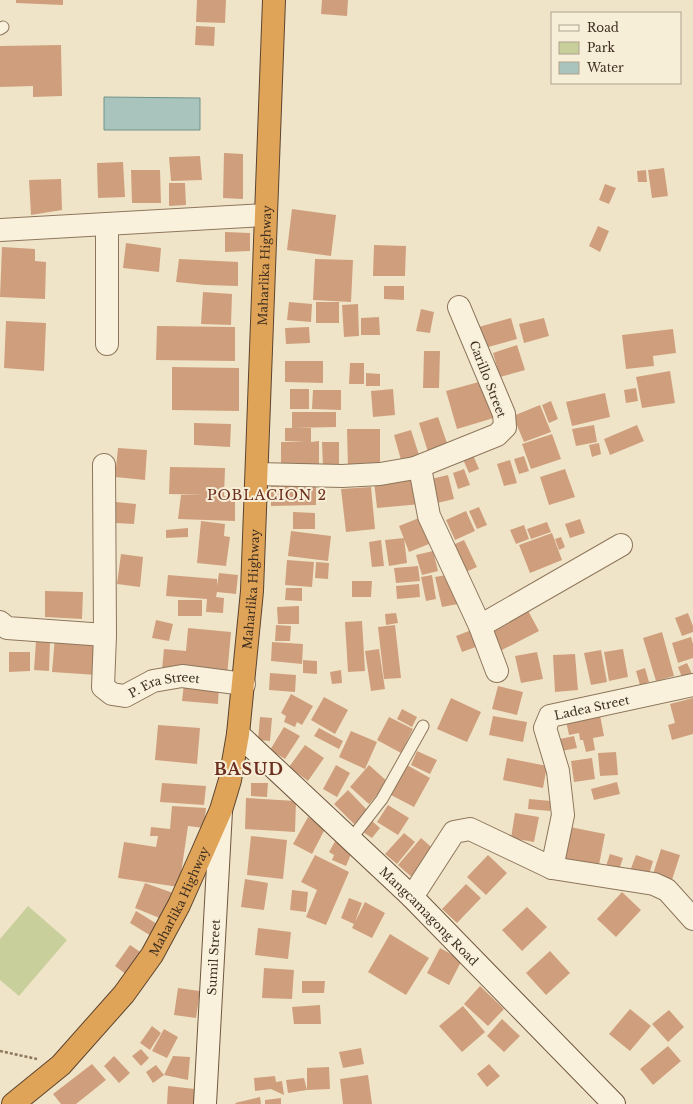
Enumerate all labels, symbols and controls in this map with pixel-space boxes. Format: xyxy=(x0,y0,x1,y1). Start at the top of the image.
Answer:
legend xyxy=(551,12,681,84)
text: Road xyxy=(587,20,619,35)
text: Park xyxy=(587,40,615,55)
text: Water xyxy=(586,60,624,75)
street label: Maharlika Highway xyxy=(254,205,274,326)
street label: Carillo Street xyxy=(466,338,510,420)
district label: POBLACION 2 xyxy=(207,486,327,504)
street label: Maharlika Highway xyxy=(239,528,262,650)
street label: P. Era Street xyxy=(126,669,201,700)
street label: Ladea Street xyxy=(553,691,631,722)
district label: BASUD xyxy=(214,759,284,779)
street label: Maharlika Highway xyxy=(145,844,212,959)
street label: Mangcamagong Road xyxy=(377,863,482,968)
street label: Sumil Street xyxy=(203,918,223,996)

